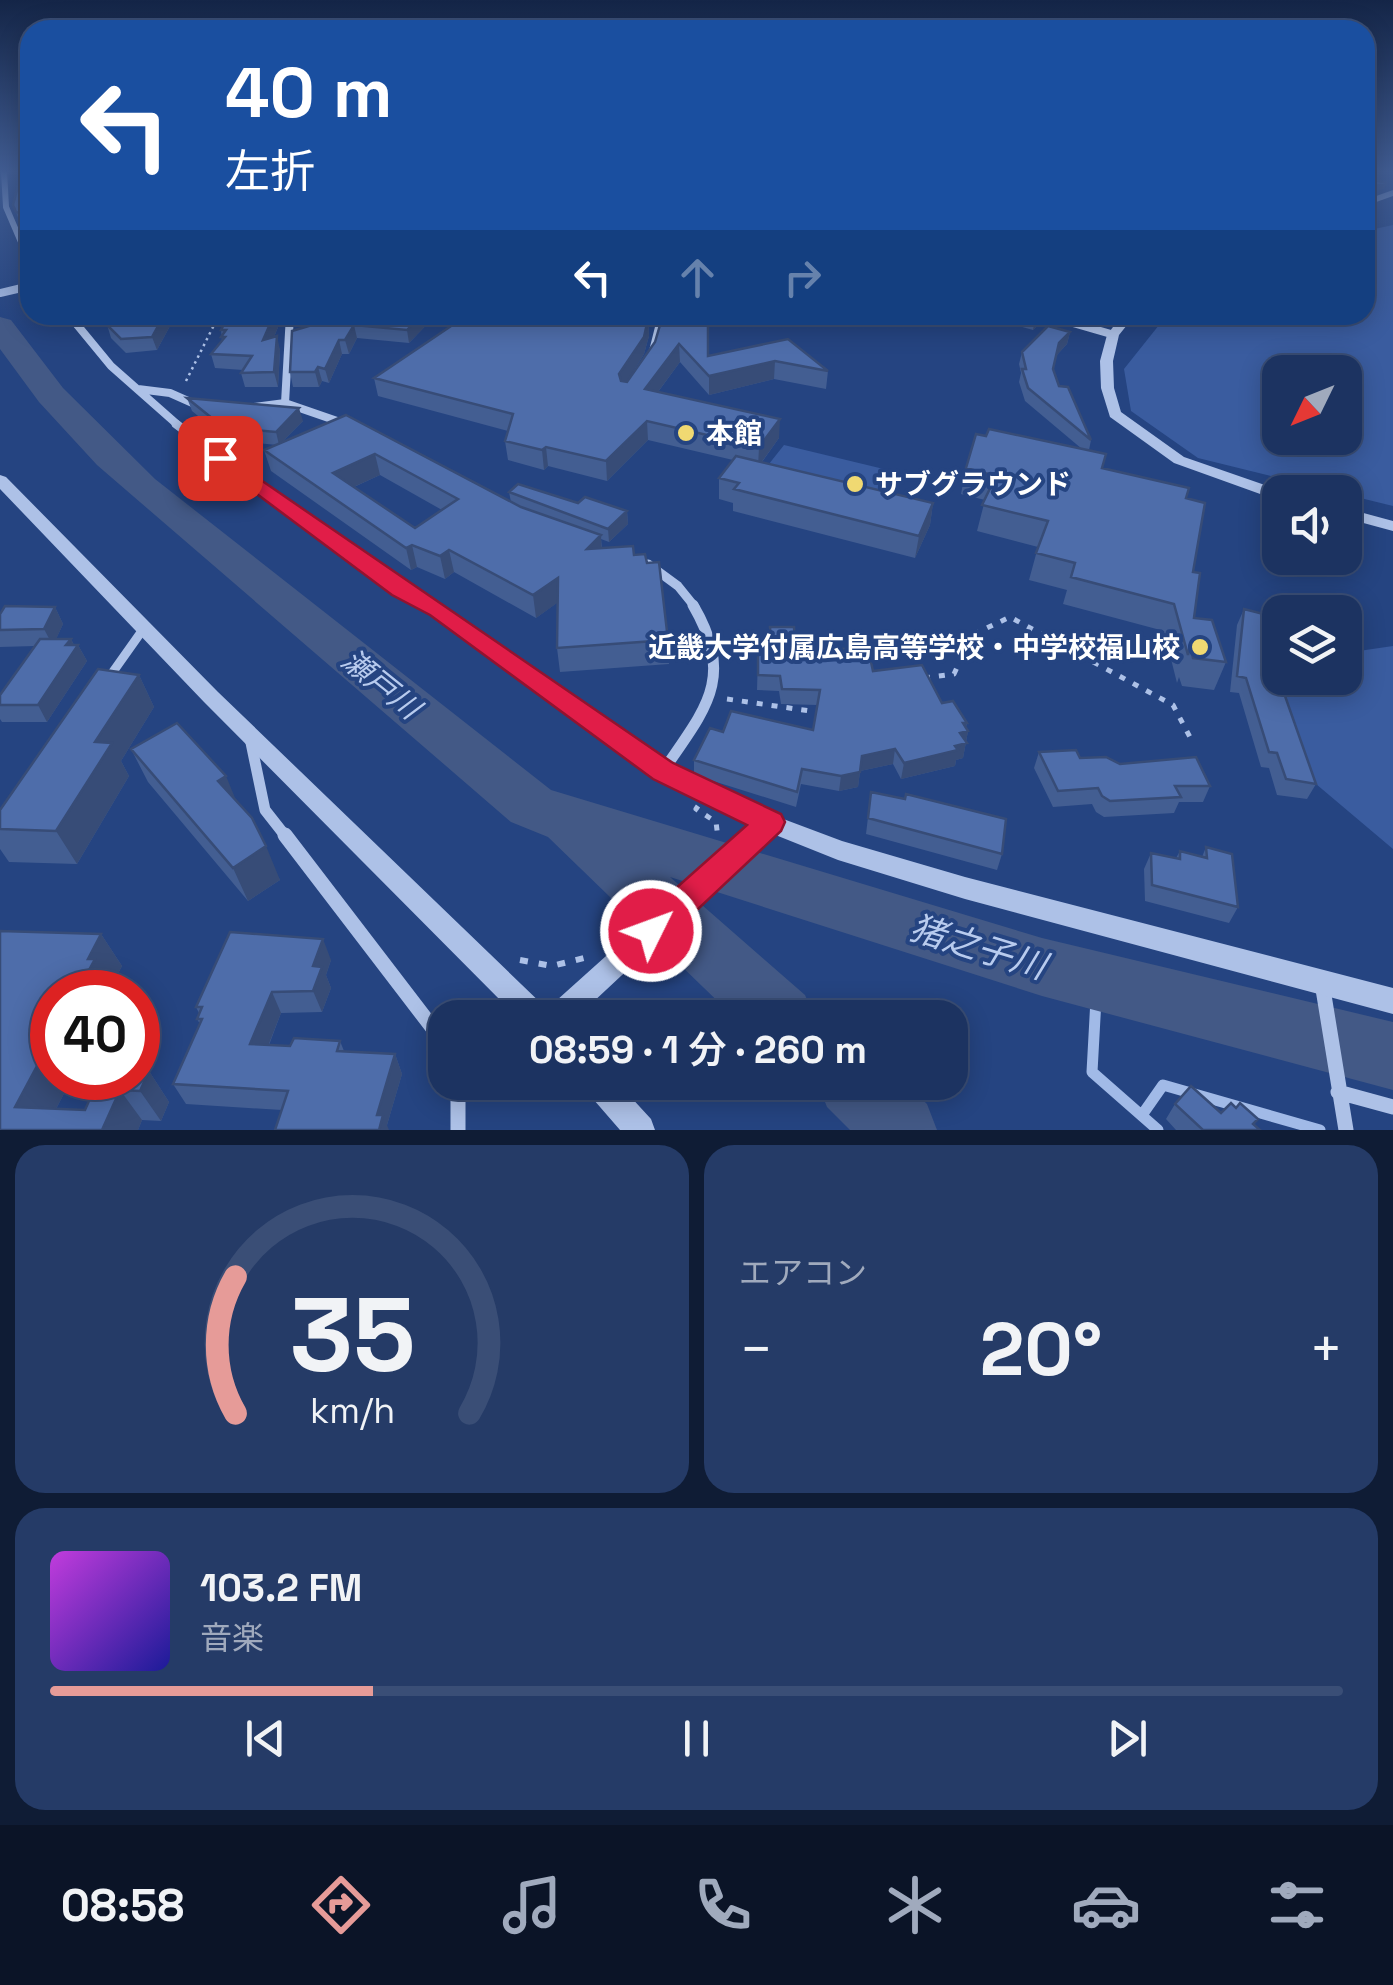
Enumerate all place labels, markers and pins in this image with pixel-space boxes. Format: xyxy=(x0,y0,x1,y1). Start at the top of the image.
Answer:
place label: 本館 xyxy=(706,415,762,451)
pin xyxy=(178,416,263,501)
marker: 本館 xyxy=(675,422,697,444)
place label: サブグラウンド xyxy=(875,466,1071,502)
marker: サブグラウンド xyxy=(844,473,866,495)
place label: 近畿大学付属広島高等学校・中学校福山校 xyxy=(648,629,1180,665)
marker: 近畿大学付属広島高等学校・中学校福山校 xyxy=(1189,636,1211,658)

